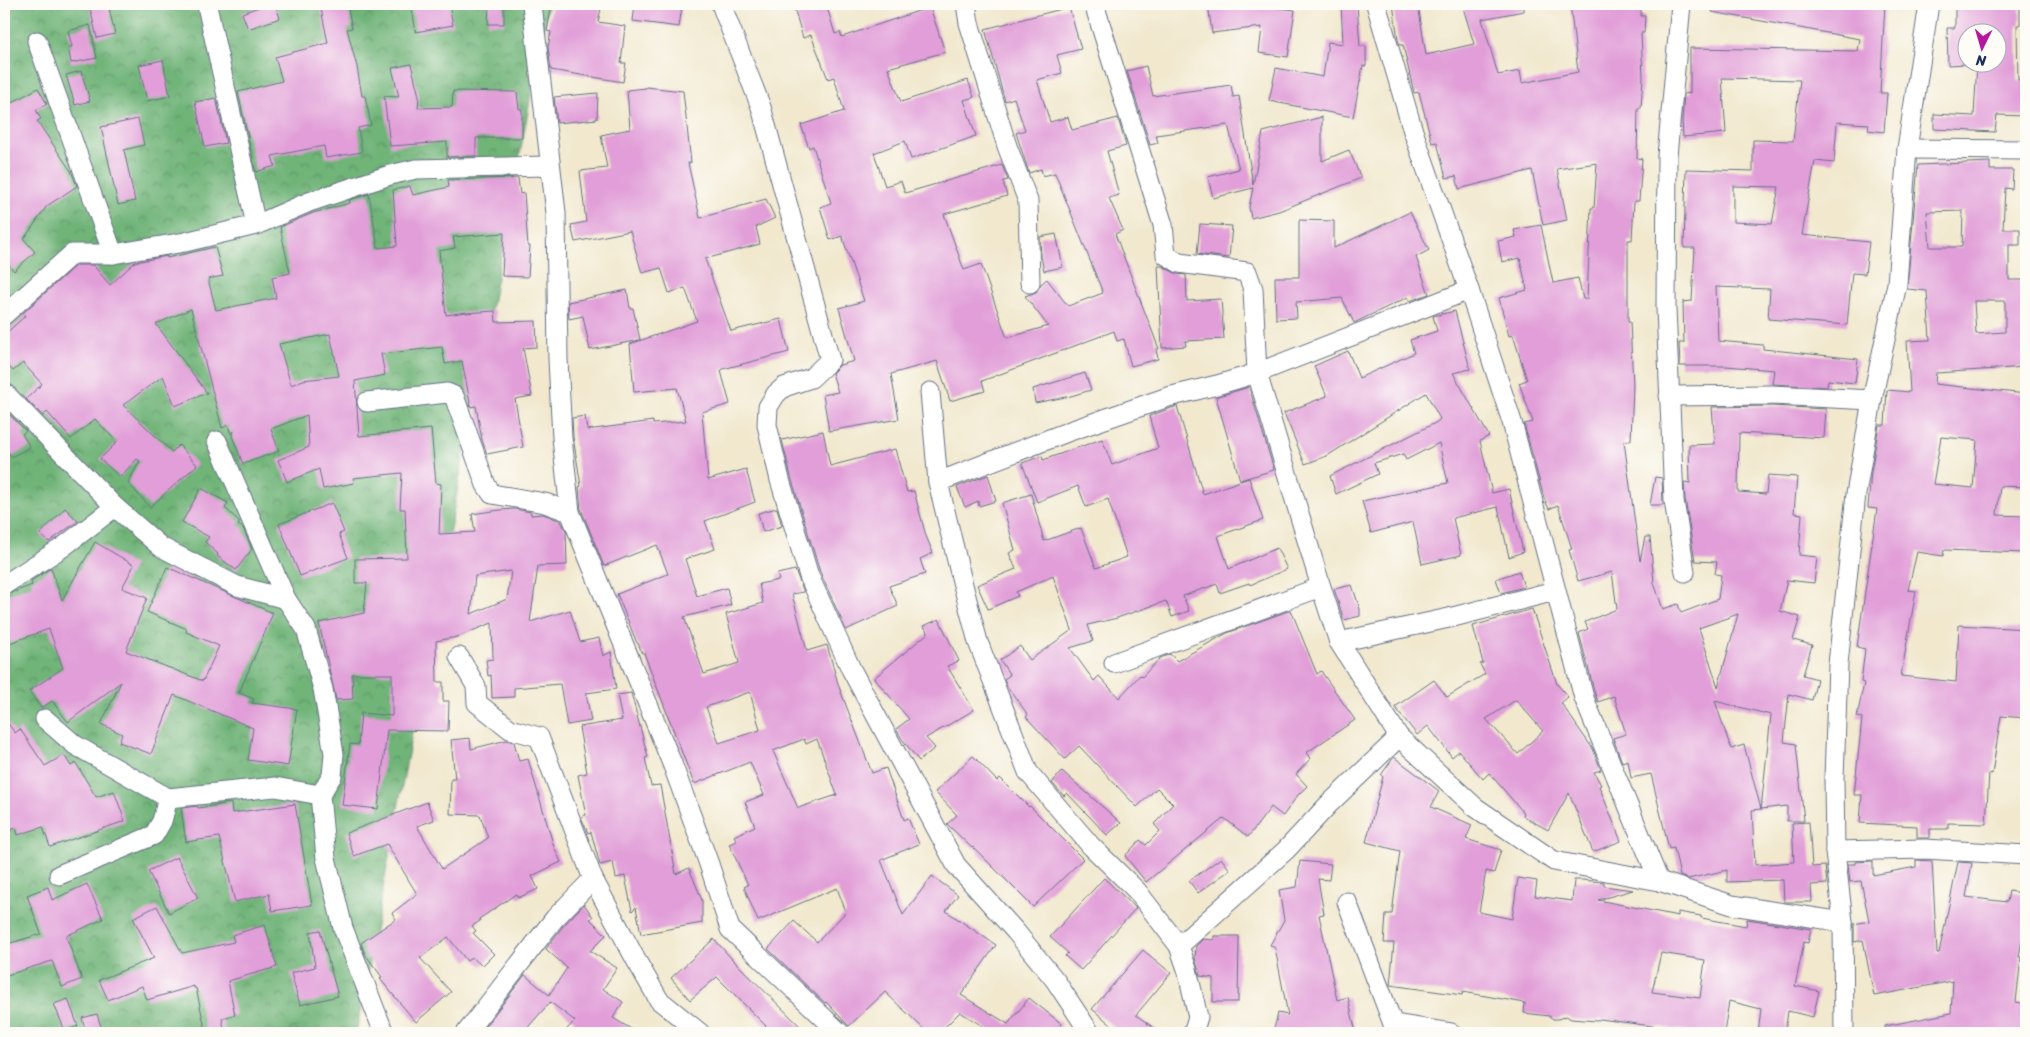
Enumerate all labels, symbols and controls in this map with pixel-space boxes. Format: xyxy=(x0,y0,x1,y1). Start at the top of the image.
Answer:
north arrow xyxy=(1958,22,2008,72)
text: N xyxy=(1975,48,1988,73)

